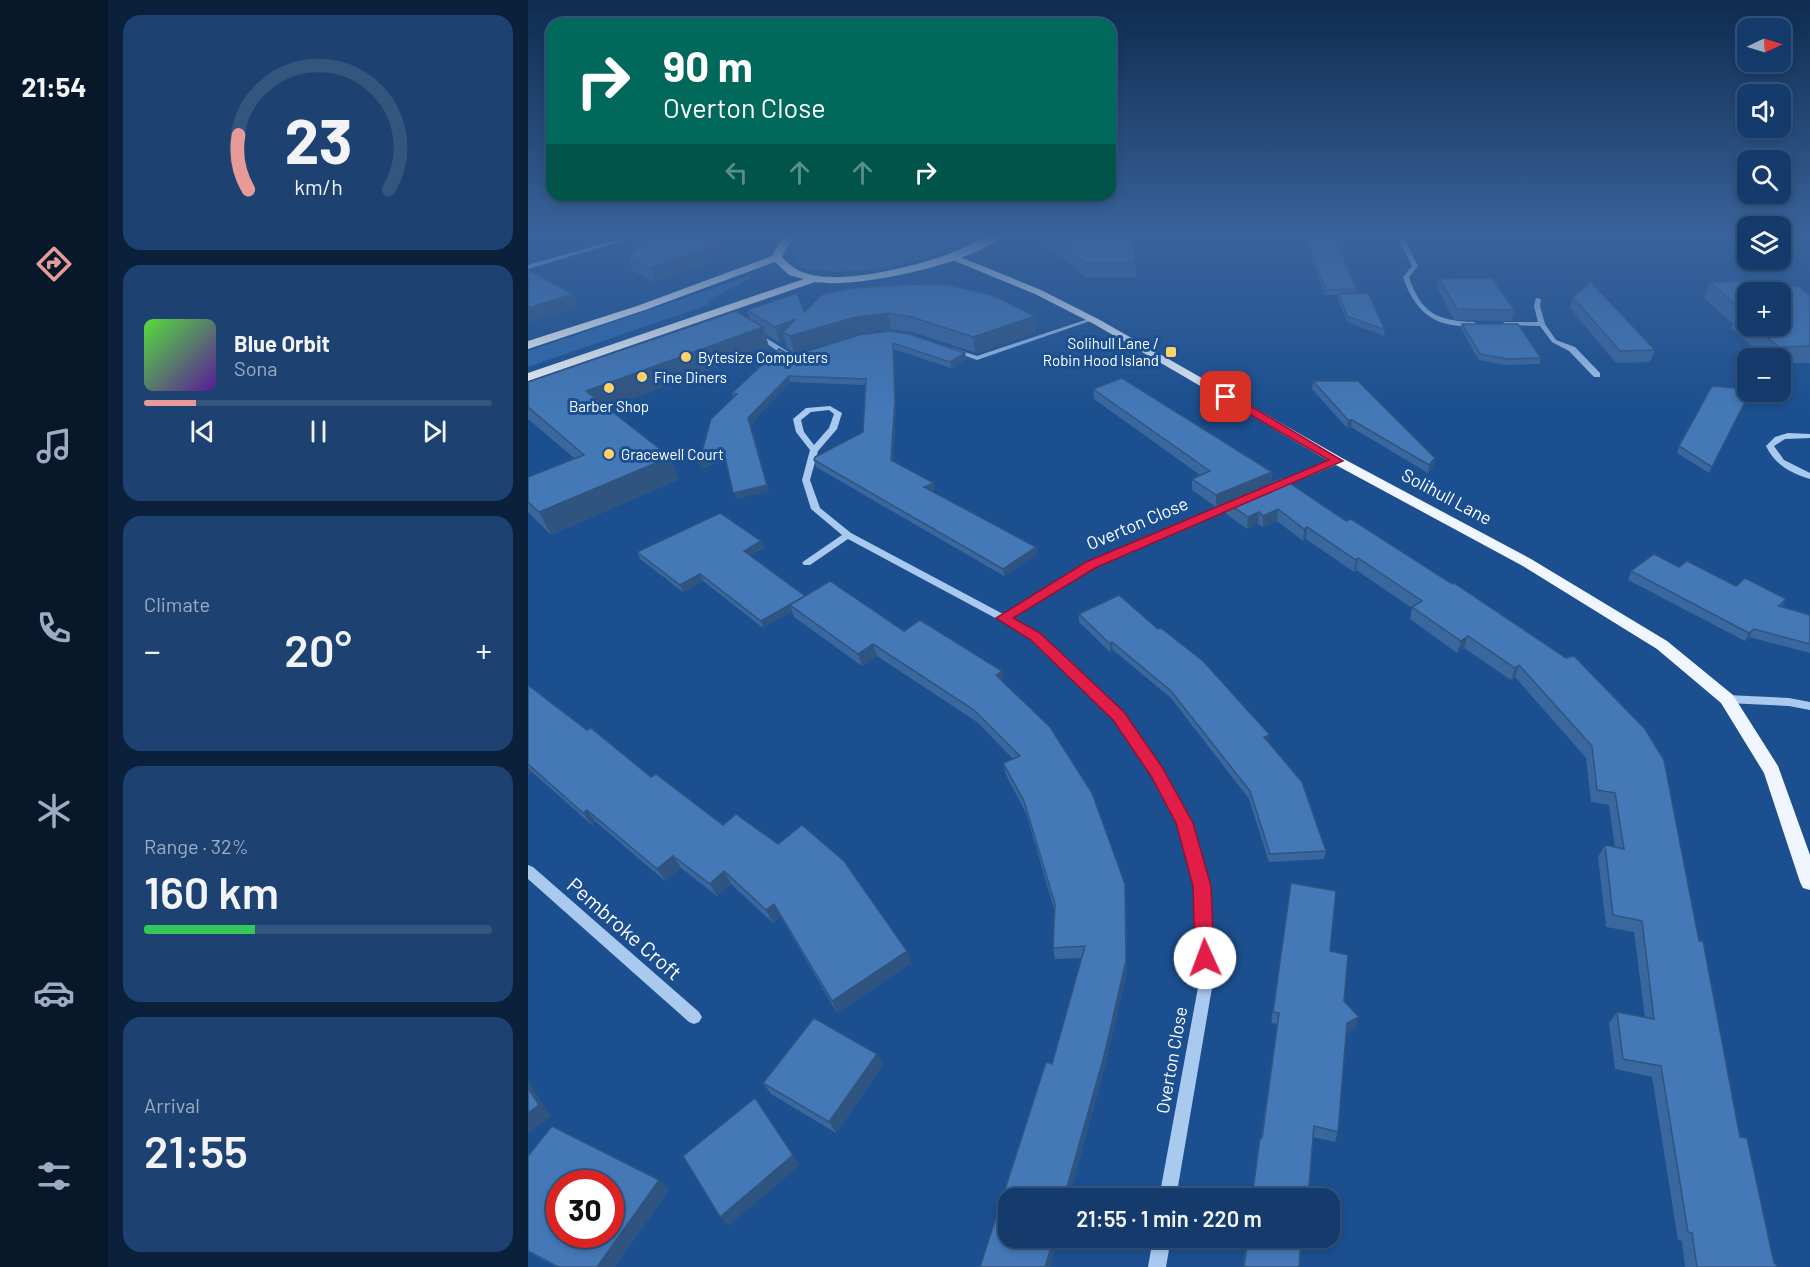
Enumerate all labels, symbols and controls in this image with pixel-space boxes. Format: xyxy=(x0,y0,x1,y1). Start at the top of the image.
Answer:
north arrow xyxy=(1737,18,1791,72)
map controls xyxy=(1737,18,1791,402)
text: 90 m xyxy=(663,40,753,90)
icon: right xyxy=(564,42,642,120)
text: 21:54 xyxy=(21,70,87,102)
button: sound xyxy=(1737,84,1791,138)
text: Overton Close xyxy=(663,91,826,123)
text: 23 xyxy=(284,102,352,176)
button: search xyxy=(1737,150,1791,204)
icon: left xyxy=(720,156,753,189)
icon: ahead xyxy=(783,156,816,189)
icon: ahead xyxy=(846,156,879,189)
icon: right xyxy=(909,156,942,189)
text: km/h xyxy=(294,174,342,199)
button: layers xyxy=(1737,216,1791,270)
icon: directions xyxy=(33,243,75,285)
button: + xyxy=(1737,282,1791,336)
text: Blue Orbit xyxy=(234,330,330,356)
place label: Solihull Lane / Robin Hood Island xyxy=(1043,334,1159,369)
marker: Solihull Lane / Robin Hood Island xyxy=(1164,345,1178,359)
place label: Bytesize Computers xyxy=(698,348,828,366)
button: − xyxy=(1737,348,1791,402)
marker: Bytesize Computers xyxy=(679,350,693,364)
text: Sona xyxy=(234,356,278,380)
place label: Fine Diners xyxy=(654,368,727,386)
marker: Fine Diners xyxy=(635,370,649,384)
pin xyxy=(1200,371,1251,422)
icon: arrive xyxy=(1209,380,1242,413)
marker: Barber Shop xyxy=(602,381,616,395)
place label: Barber Shop xyxy=(569,397,649,415)
icon: previous xyxy=(186,415,219,448)
icon: pause xyxy=(302,415,335,448)
icon: next xyxy=(418,415,451,448)
icon: music xyxy=(33,425,75,467)
place label: Gracewell Court xyxy=(621,445,724,463)
marker: Gracewell Court xyxy=(602,447,616,461)
street label: Solihull Lane xyxy=(1398,463,1496,529)
street label: Overton Close xyxy=(1083,492,1191,554)
text: Climate xyxy=(144,592,210,616)
icon: phone xyxy=(33,607,75,649)
text: 20° xyxy=(284,622,352,676)
text: − xyxy=(144,630,161,670)
text: + xyxy=(476,630,492,670)
icon: climate xyxy=(33,790,75,832)
text: Range · 32% xyxy=(144,834,249,858)
text: 160 km xyxy=(144,864,279,918)
street label: Pembroke Croft xyxy=(563,872,687,984)
position arrow xyxy=(1173,926,1237,990)
icon: car xyxy=(33,972,75,1014)
street label: Overton Close xyxy=(1151,1005,1191,1115)
text: Arrival xyxy=(144,1093,200,1117)
text: 21:55 xyxy=(144,1123,248,1177)
icon: filters xyxy=(33,1155,75,1197)
speed limit sign: 30 xyxy=(546,1170,624,1248)
text: 21:55 · 1 min · 220 m xyxy=(1076,1205,1262,1231)

